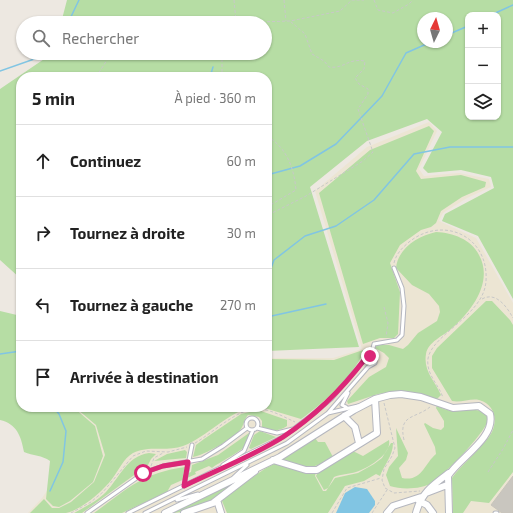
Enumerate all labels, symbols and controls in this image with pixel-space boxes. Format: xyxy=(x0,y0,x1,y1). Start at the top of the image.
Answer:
north arrow xyxy=(417,12,453,48)
map controls xyxy=(465,12,501,120)
button: + xyxy=(465,12,501,48)
search box xyxy=(16,16,272,60)
icon: search xyxy=(30,27,52,49)
text: Rechercher xyxy=(62,29,139,47)
button: − xyxy=(465,48,501,84)
button: layers xyxy=(465,84,501,120)
text: 5 min xyxy=(32,88,75,108)
text: À pied · 360 m xyxy=(174,90,256,106)
icon: ahead xyxy=(32,150,54,172)
text: Continuez xyxy=(70,152,141,170)
text: 60 m xyxy=(226,153,256,169)
icon: right xyxy=(32,222,54,244)
text: Tournez à droite xyxy=(70,224,185,242)
text: 30 m xyxy=(227,225,256,241)
icon: left xyxy=(32,294,54,316)
text: Tournez à gauche xyxy=(70,296,193,314)
text: 270 m xyxy=(220,297,256,313)
route end xyxy=(361,347,379,365)
icon: arrive xyxy=(32,366,54,388)
text: Arrivée à destination xyxy=(70,368,218,386)
route start xyxy=(134,464,152,482)

